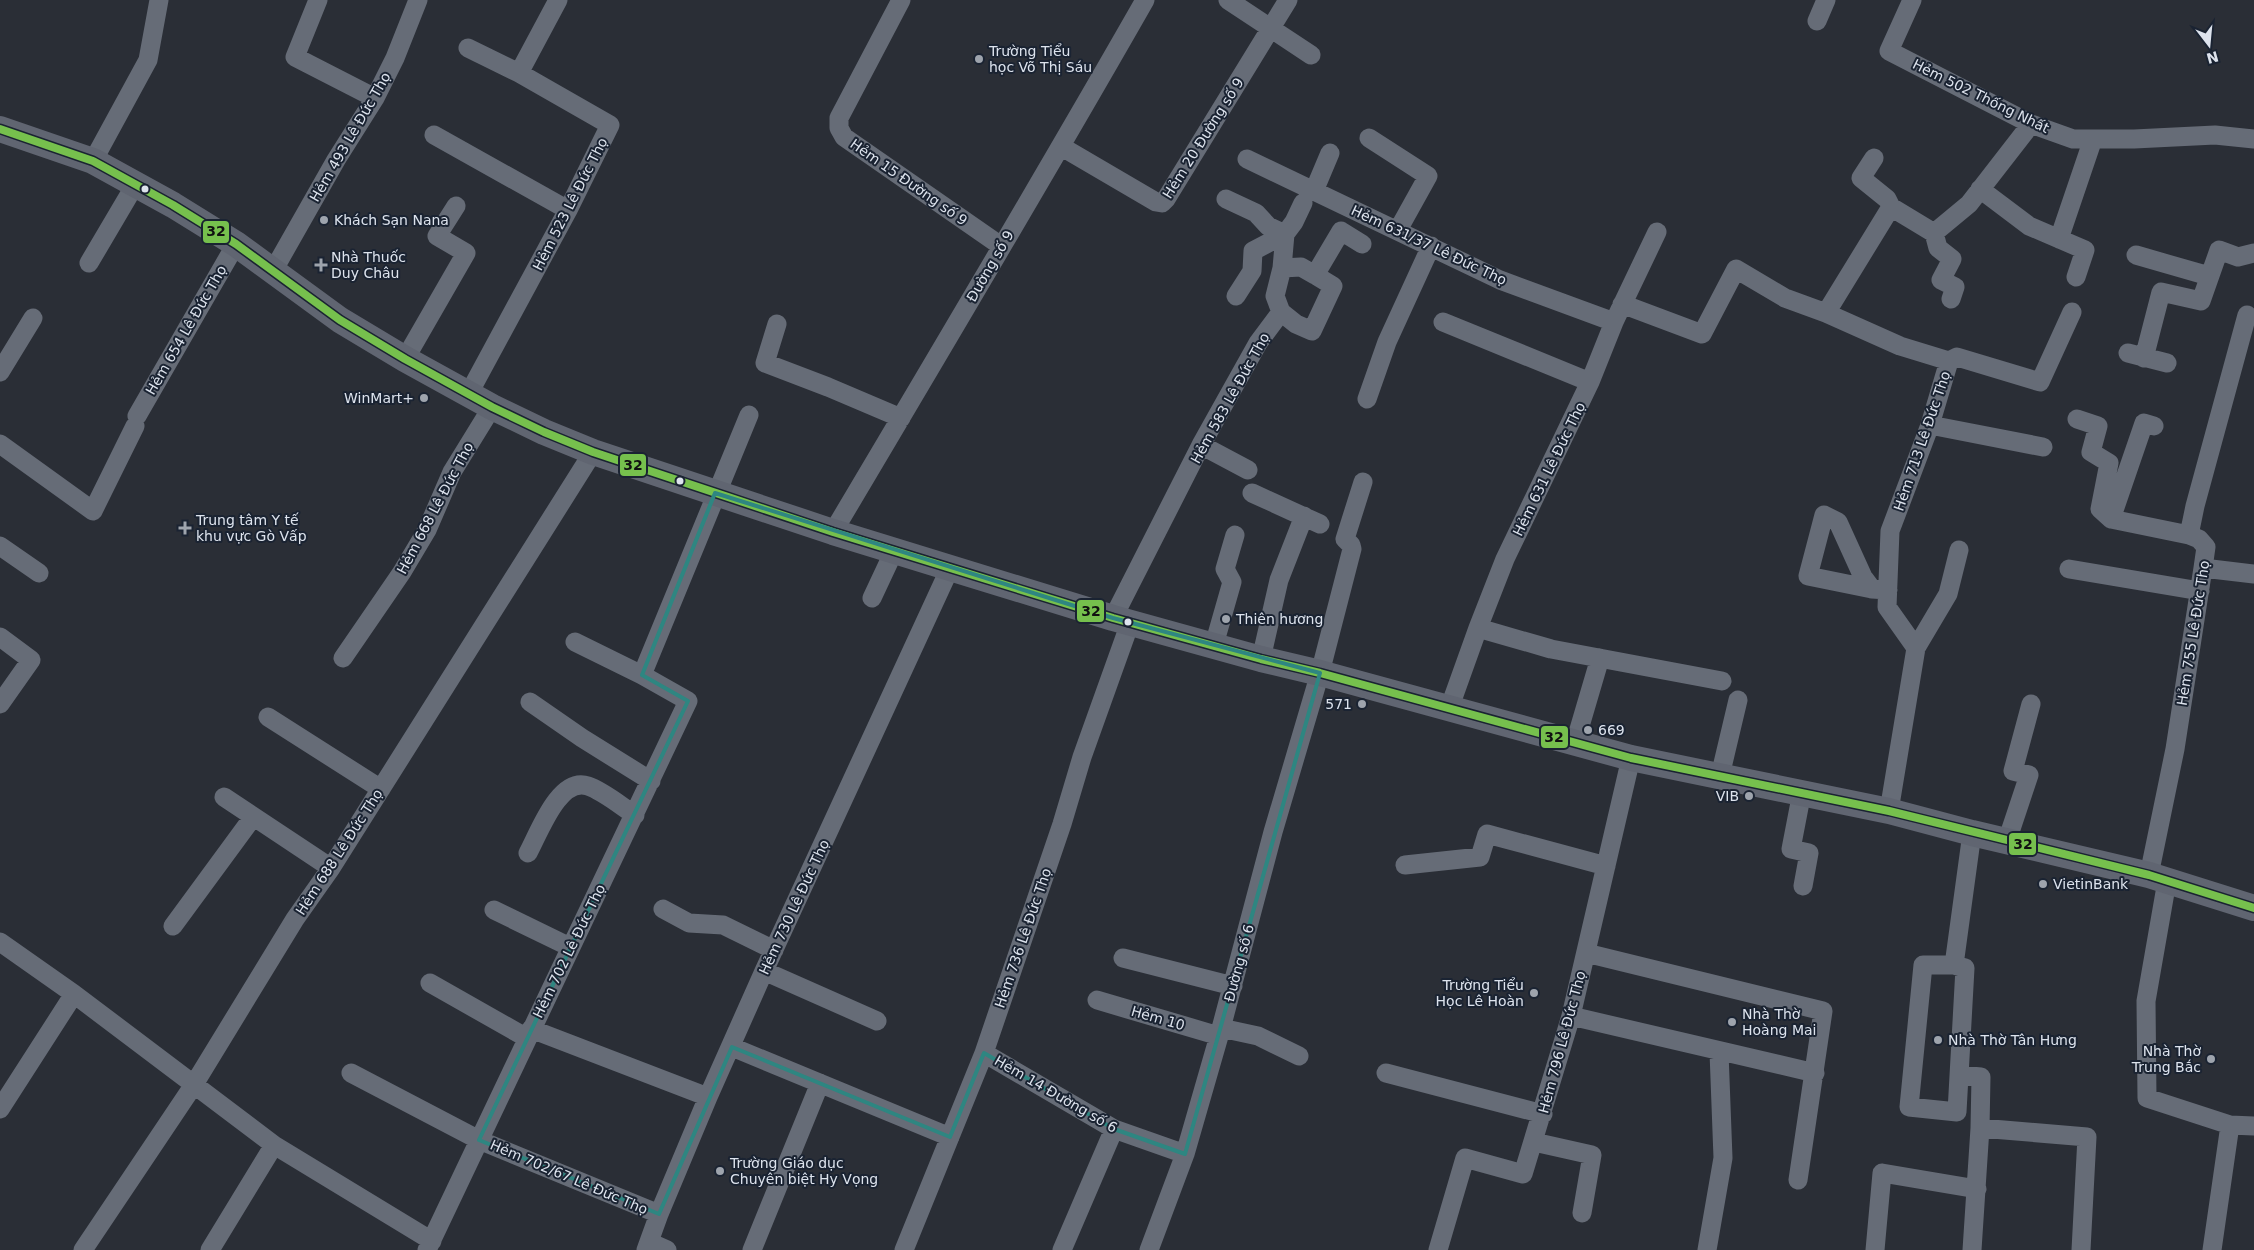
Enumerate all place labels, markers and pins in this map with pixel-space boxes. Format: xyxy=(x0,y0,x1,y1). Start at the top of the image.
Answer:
place label: Trường Tiểu học Võ Thị Sáu xyxy=(988,43,1092,75)
marker: Trường Tiểu học Võ Thị Sáu xyxy=(973,53,985,65)
unlabelled marker xyxy=(140,184,150,194)
place label: Khách Sạn Nana xyxy=(334,212,449,228)
marker: Khách Sạn Nana xyxy=(318,214,330,226)
place label: Nhà Thuốc Duy Châu xyxy=(331,249,406,281)
marker: Nhà Thuốc Duy Châu xyxy=(315,259,327,271)
place label: WinMart+ xyxy=(344,390,414,406)
marker: WinMart+ xyxy=(418,392,430,404)
unlabelled marker xyxy=(675,476,685,486)
place label: Trung tâm Y tế khu vực Gò Vấp xyxy=(195,512,307,544)
marker: Trung tâm Y tế khu vực Gò Vấp xyxy=(178,521,192,535)
place label: Thiên hương xyxy=(1235,611,1323,627)
marker: Thiên hương xyxy=(1220,613,1232,625)
unlabelled marker xyxy=(1123,617,1133,627)
place label: 571 xyxy=(1325,696,1352,712)
marker: 571 xyxy=(1356,698,1368,710)
place label: 669 xyxy=(1598,722,1625,738)
marker: 669 xyxy=(1582,724,1594,736)
place label: VIB xyxy=(1716,788,1739,804)
marker: VIB xyxy=(1743,790,1755,802)
place label: VietinBank xyxy=(2053,876,2129,892)
marker: VietinBank xyxy=(2037,878,2049,890)
place label: Trường Tiểu Học Lê Hoàn xyxy=(1436,977,1524,1009)
marker: Trường Tiểu Học Lê Hoàn xyxy=(1528,987,1540,999)
place label: Nhà Thờ Hoàng Mai xyxy=(1742,1006,1816,1038)
marker: Nhà Thờ Hoàng Mai xyxy=(1726,1016,1738,1028)
place label: Nhà Thờ Tân Hưng xyxy=(1948,1032,2077,1048)
marker: Nhà Thờ Tân Hưng xyxy=(1932,1034,1944,1046)
place label: Nhà Thờ Trung Bắc xyxy=(2131,1043,2201,1075)
marker: Nhà Thờ Trung Bắc xyxy=(2205,1053,2217,1065)
place label: Trường Giáo dục Chuyên biệt Hy Vọng xyxy=(729,1155,878,1187)
marker: Trường Giáo dục Chuyên biệt Hy Vọng xyxy=(714,1165,726,1177)

